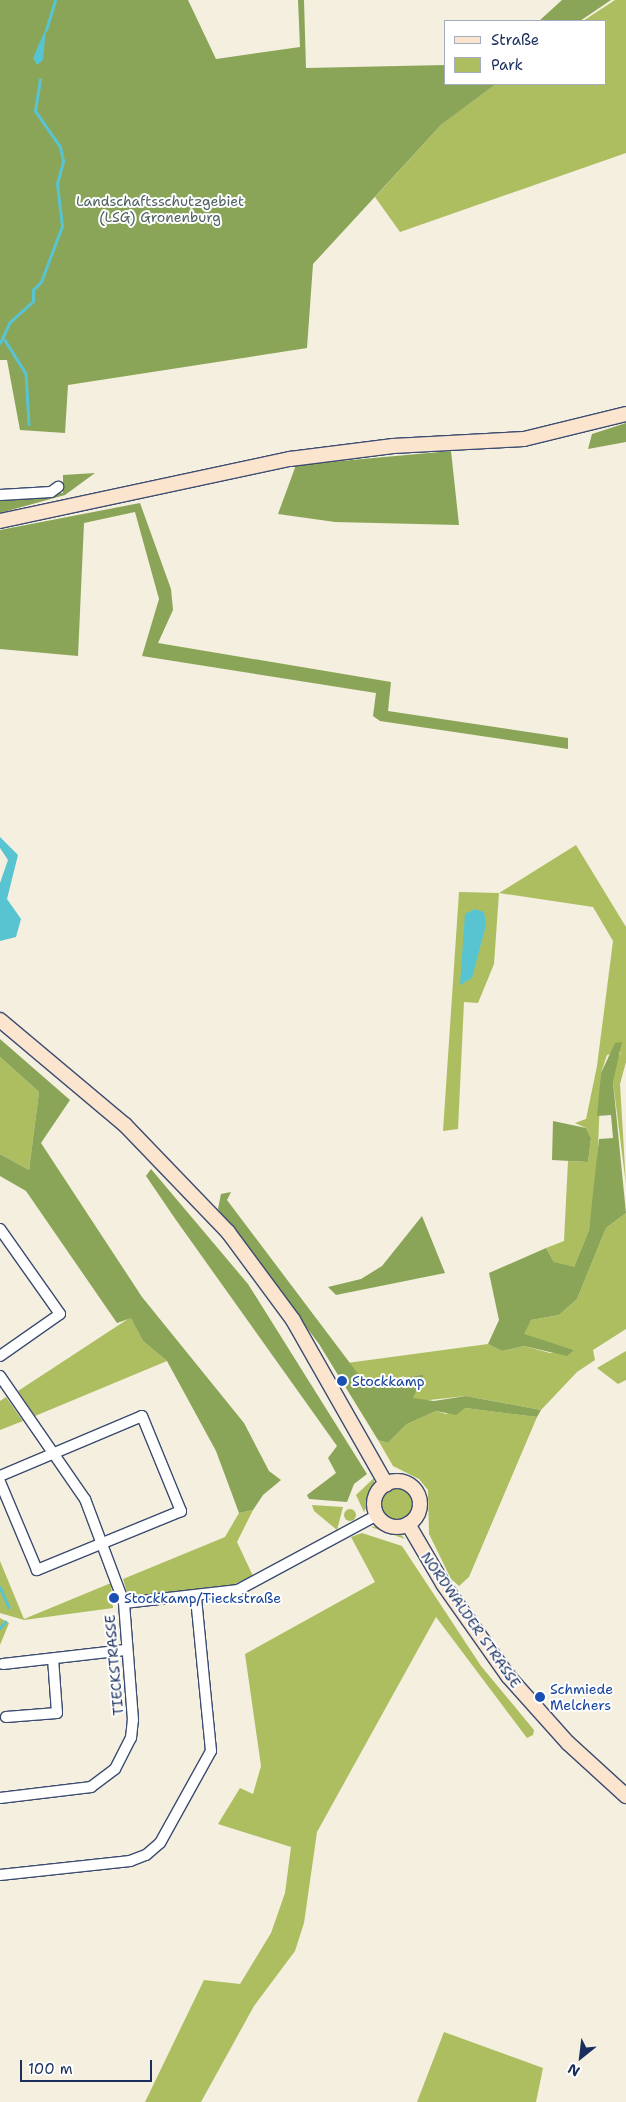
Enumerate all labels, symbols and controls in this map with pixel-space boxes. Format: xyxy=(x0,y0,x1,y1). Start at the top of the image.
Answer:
legend xyxy=(444,20,606,85)
text: Straße xyxy=(491,30,539,50)
text: Park xyxy=(491,55,523,75)
park label: Landschaftsschutzgebiet (LSG) Gronenburg xyxy=(76,193,244,226)
place label: Stockkamp xyxy=(352,1373,425,1389)
marker: Stockkamp xyxy=(336,1375,348,1387)
street label: NORDWALDER STRASSE xyxy=(418,1549,524,1691)
place label: Stockkamp/Tieckstraße xyxy=(124,1590,281,1606)
marker: Stockkamp/Tieckstraße xyxy=(108,1592,120,1604)
street label: TIECKSTRASSE xyxy=(101,1614,127,1716)
place label: Schmiede Melchers xyxy=(550,1681,613,1714)
marker: Schmiede Melchers xyxy=(534,1691,546,1703)
north arrow xyxy=(556,2032,606,2082)
scale bar xyxy=(22,2050,155,2082)
text: 100 m xyxy=(28,2059,73,2079)
text: N xyxy=(565,2060,583,2081)

